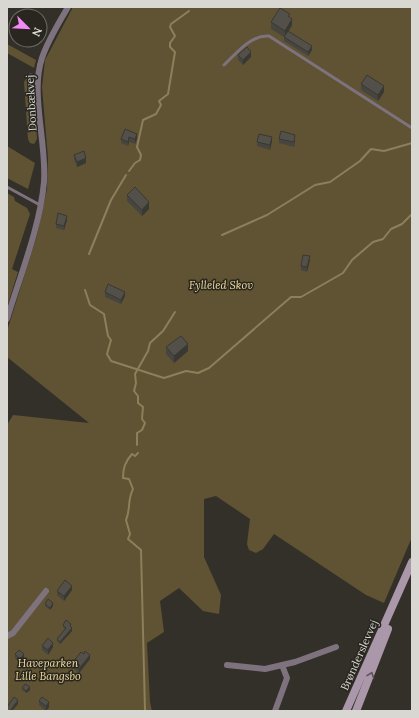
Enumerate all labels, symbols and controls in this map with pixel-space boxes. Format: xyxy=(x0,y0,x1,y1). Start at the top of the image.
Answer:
north arrow xyxy=(8,8,48,48)
text: N xyxy=(29,25,45,39)
street label: Donbækvej xyxy=(23,74,39,132)
park label: Fylleled Skov xyxy=(189,278,253,292)
street label: Brønderslevvej xyxy=(337,617,381,693)
park label: Haveparken Lille Bangsbo xyxy=(15,656,81,683)
one-way arrow xyxy=(366,671,375,678)

